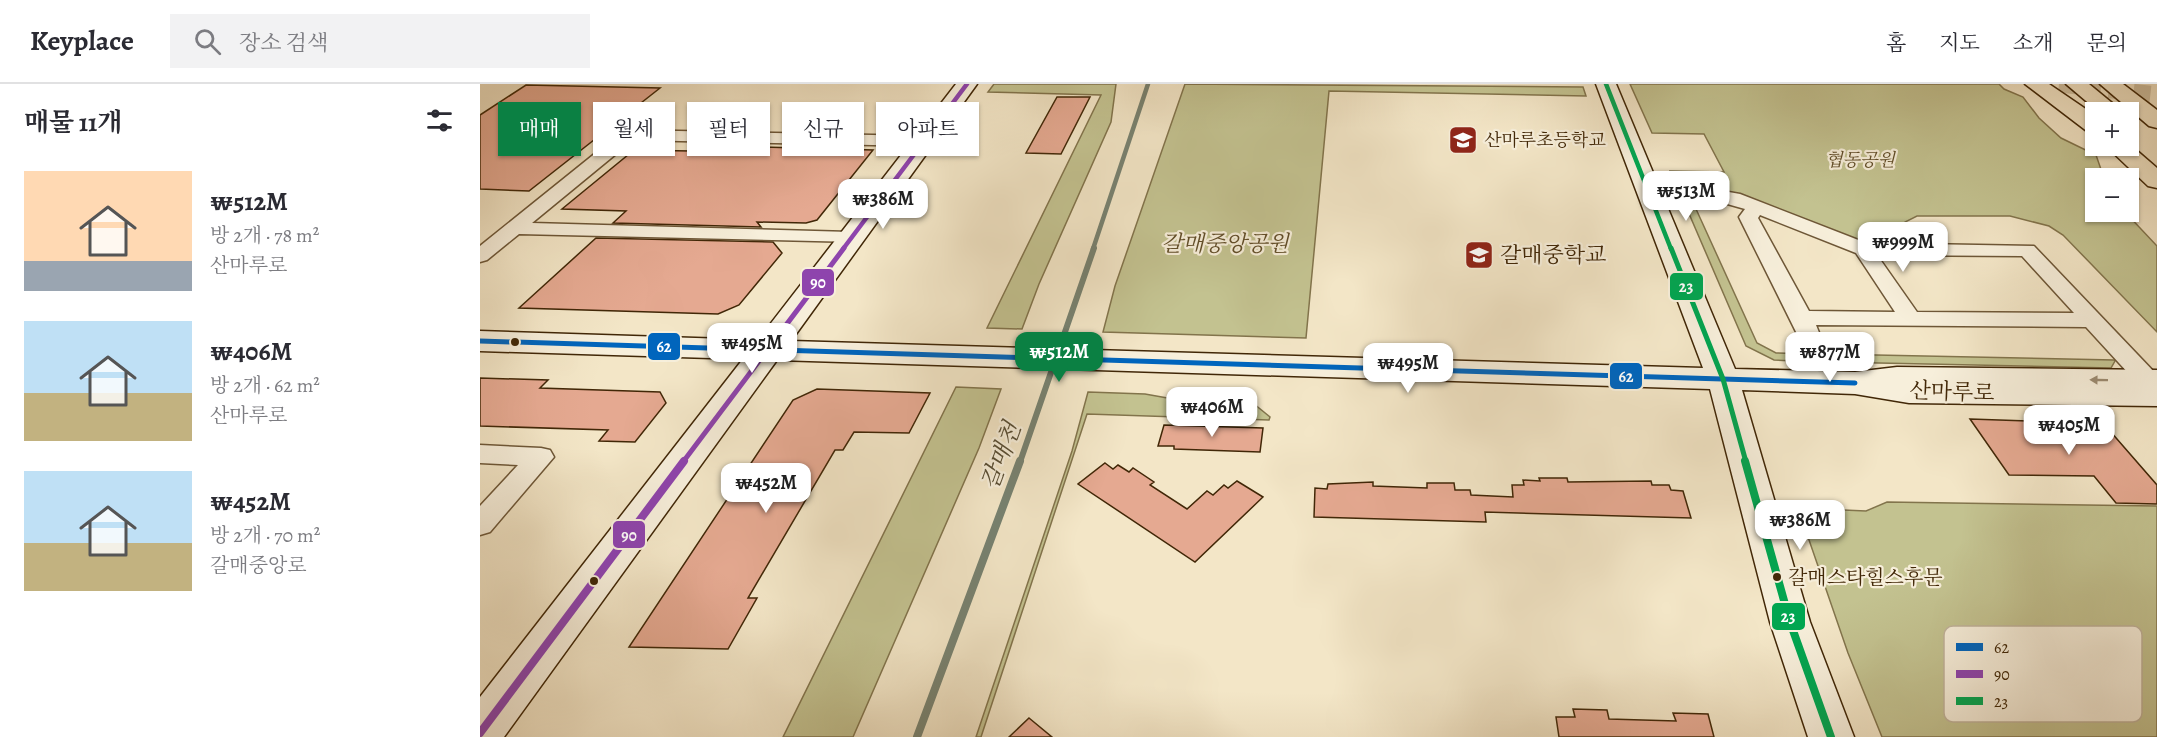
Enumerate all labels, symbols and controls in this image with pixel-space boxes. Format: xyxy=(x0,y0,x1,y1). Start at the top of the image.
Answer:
search box xyxy=(170,14,590,68)
text: Keyplace xyxy=(30,22,134,60)
icon: search xyxy=(191,25,224,58)
text: 장소 검색 xyxy=(239,28,328,58)
text: 홈 xyxy=(1886,29,1906,57)
text: 지도 xyxy=(1939,29,1980,57)
text: 소개 xyxy=(2013,29,2053,57)
text: 문의 xyxy=(2086,29,2127,57)
chip: 매매 xyxy=(498,102,581,156)
chip: 월세 xyxy=(593,102,675,156)
chip: 필터 xyxy=(687,102,770,156)
chip: 신규 xyxy=(782,102,864,156)
chip: 아파트 xyxy=(876,102,979,156)
map controls xyxy=(2085,102,2139,222)
button: + xyxy=(2085,102,2139,156)
icon: filters xyxy=(423,104,456,137)
text: 매물 11개 xyxy=(24,105,123,140)
school or university icon: 산마루초등학교 xyxy=(1447,124,1479,156)
place label: 산마루초등학교 xyxy=(1484,128,1606,152)
park label: 협동공원 xyxy=(1825,148,1896,172)
button: − xyxy=(2085,168,2139,222)
pin: ₩513M xyxy=(1644,171,1728,222)
text: ₩513M xyxy=(1657,177,1715,204)
pin: ₩386M xyxy=(841,179,925,230)
text: ₩512M xyxy=(210,184,288,219)
text: ₩386M xyxy=(852,185,914,212)
icon: home xyxy=(72,195,144,267)
text: 방 2개 · 78 m² xyxy=(210,222,319,249)
pin: ₩999M xyxy=(1861,222,1945,273)
text: ₩999M xyxy=(1872,228,1934,255)
park label: 갈매중앙공원 xyxy=(1161,229,1291,259)
school or university icon: 갈매중학교 xyxy=(1463,239,1495,271)
place label: 갈매중학교 xyxy=(1500,240,1606,270)
text: 산마루로 xyxy=(210,252,287,279)
line badge: 90 xyxy=(801,268,835,297)
text: 90 xyxy=(810,272,826,294)
line badge: 23 xyxy=(1669,272,1704,301)
text: 23 xyxy=(1679,276,1693,298)
pin: ₩495M xyxy=(710,323,794,374)
text: ₩495M xyxy=(721,329,783,356)
line badge: 62 xyxy=(647,332,681,361)
pin: ₩512M xyxy=(1017,332,1101,383)
pin: ₩877M xyxy=(1788,332,1872,383)
text: ₩406M xyxy=(210,334,292,369)
unlabelled marker xyxy=(509,336,521,348)
text: 62 xyxy=(656,336,672,358)
text: ₩512M xyxy=(1029,338,1089,365)
text: ₩877M xyxy=(1799,338,1861,365)
pin: ₩495M xyxy=(1366,343,1450,394)
icon: home xyxy=(72,345,144,417)
text: ₩495M xyxy=(1377,349,1439,376)
line badge: 62 xyxy=(1609,362,1643,390)
text: 62 xyxy=(1618,366,1634,388)
text: 방 2개 · 62 m² xyxy=(210,372,320,399)
one-way arrow xyxy=(2089,375,2108,385)
street label: 산마루로 xyxy=(1909,376,1995,408)
pin: ₩406M xyxy=(1170,387,1254,438)
text: ₩406M xyxy=(1180,393,1244,420)
text: 산마루로 xyxy=(210,402,287,429)
pin: ₩405M xyxy=(2027,405,2111,456)
text: ₩405M xyxy=(2038,411,2100,438)
water label: 갈매천 xyxy=(974,416,1029,494)
pin: ₩452M xyxy=(724,463,808,514)
text: ₩452M xyxy=(735,469,797,496)
text: ₩452M xyxy=(210,484,291,519)
icon: home xyxy=(72,495,144,567)
pin: ₩386M xyxy=(1758,500,1842,551)
text: ₩386M xyxy=(1769,506,1831,533)
line badge: 90 xyxy=(612,520,646,549)
text: 방 2개 · 70 m² xyxy=(210,522,320,549)
text: 90 xyxy=(621,525,637,547)
text: 갈매중앙로 xyxy=(210,552,307,579)
place label: 갈매스타힐스후문 xyxy=(1788,564,1943,591)
marker: 갈매스타힐스후문 xyxy=(1771,571,1783,583)
unlabelled marker xyxy=(588,575,600,587)
line badge: 23 xyxy=(1771,602,1806,631)
text: 23 xyxy=(1781,606,1795,628)
legend xyxy=(1944,626,2142,722)
text: 62 xyxy=(1994,637,2009,659)
text: 90 xyxy=(1994,664,2010,686)
text: 23 xyxy=(1994,691,2008,713)

